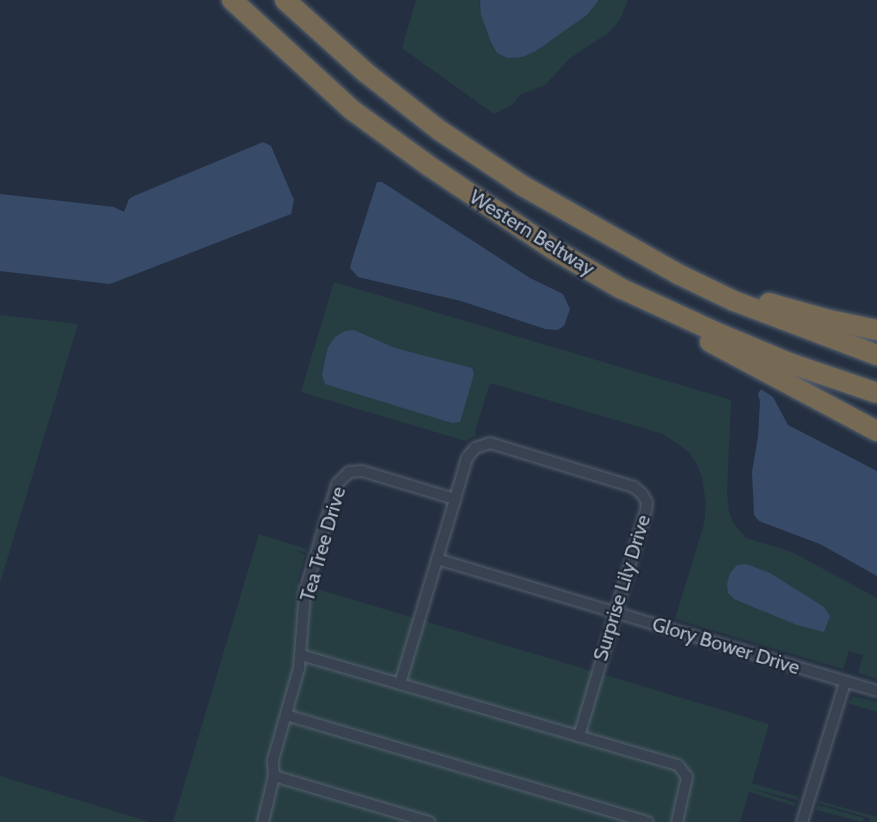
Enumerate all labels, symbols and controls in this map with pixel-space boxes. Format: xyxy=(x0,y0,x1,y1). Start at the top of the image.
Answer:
street label: Western Beltway xyxy=(465,185,599,281)
street label: Tea Tree Drive xyxy=(295,484,351,604)
street label: Surprise Lily Drive xyxy=(588,512,656,664)
street label: Glory Bower Drive xyxy=(649,612,803,680)

